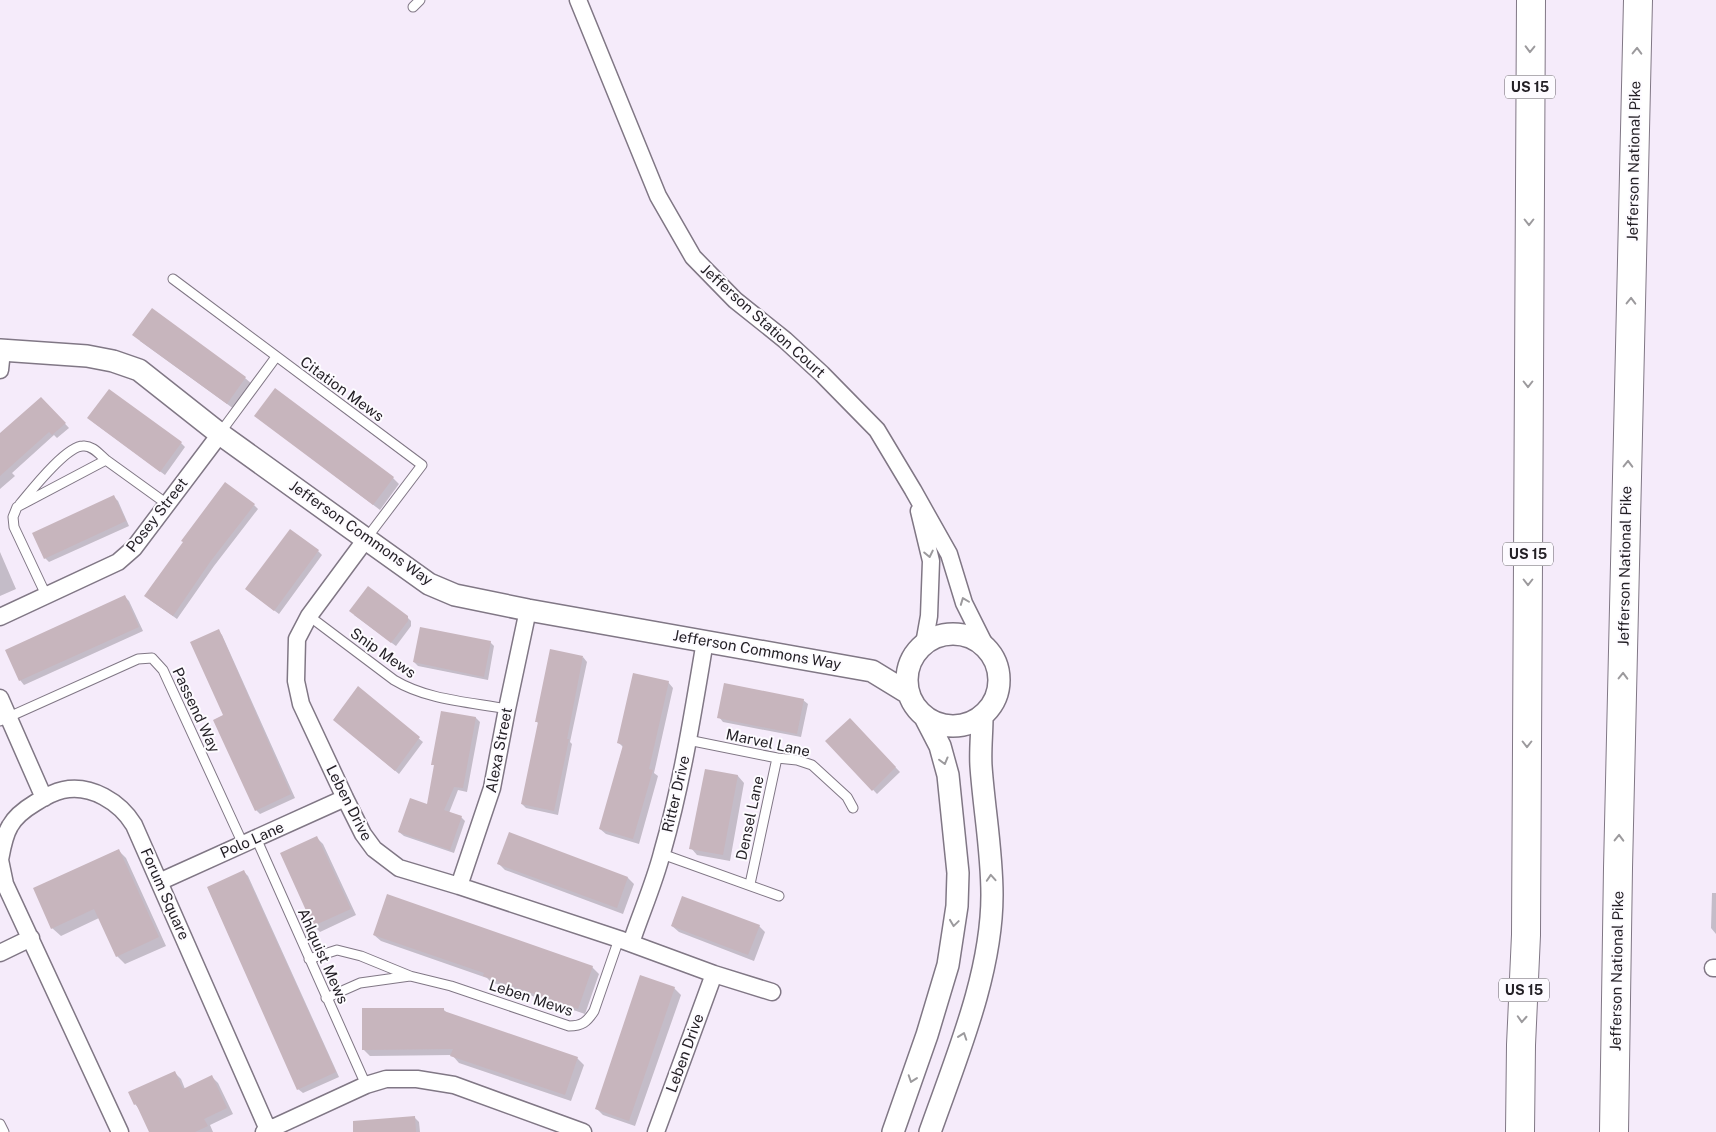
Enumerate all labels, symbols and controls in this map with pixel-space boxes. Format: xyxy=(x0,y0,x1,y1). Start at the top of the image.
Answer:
one-way arrow xyxy=(1525,45,1535,53)
one-way arrow xyxy=(1632,47,1642,54)
road number: US 15 xyxy=(1505,75,1555,98)
street label: Jefferson National Pike xyxy=(1624,81,1643,241)
one-way arrow xyxy=(1524,218,1534,226)
street label: Jefferson Station Court xyxy=(698,260,829,381)
one-way arrow xyxy=(1626,297,1636,304)
street label: Citation Mews xyxy=(297,353,387,425)
one-way arrow xyxy=(1523,381,1533,389)
one-way arrow xyxy=(1622,459,1633,467)
street label: Posey Street xyxy=(122,474,191,555)
street label: Jefferson Commons Way xyxy=(287,477,436,588)
street label: Jefferson National Pike xyxy=(1615,486,1634,646)
road number: US 15 xyxy=(1503,542,1553,566)
one-way arrow xyxy=(923,550,934,558)
one-way arrow xyxy=(1523,578,1533,586)
one-way arrow xyxy=(960,597,970,606)
street label: Snip Mews xyxy=(347,624,419,681)
street label: Jefferson Commons Way xyxy=(672,626,843,673)
street label: Passend Way xyxy=(169,665,224,755)
one-way arrow xyxy=(1618,672,1628,680)
street label: Alexa Street xyxy=(482,706,515,794)
street label: Marvel Lane xyxy=(724,725,812,760)
one-way arrow xyxy=(1522,741,1532,749)
street label: Ritter Drive xyxy=(658,754,693,834)
one-way arrow xyxy=(939,757,949,765)
street label: Leben Drive xyxy=(323,762,376,843)
street label: Densel Lane xyxy=(732,774,767,862)
street label: Polo Lane xyxy=(217,818,286,861)
one-way arrow xyxy=(1614,834,1624,842)
street label: Forum Square xyxy=(138,845,193,942)
one-way arrow xyxy=(986,873,997,881)
street label: Jefferson National Pike xyxy=(1607,891,1626,1051)
street label: Ahlquist Mews xyxy=(295,906,352,1006)
one-way arrow xyxy=(950,918,960,927)
street label: Leben Mews xyxy=(487,976,575,1019)
road number: US 15 xyxy=(1499,978,1549,1002)
street label: Leben Drive xyxy=(662,1011,707,1095)
one-way arrow xyxy=(1517,1015,1528,1023)
one-way arrow xyxy=(957,1033,967,1041)
one-way arrow xyxy=(907,1074,917,1083)

